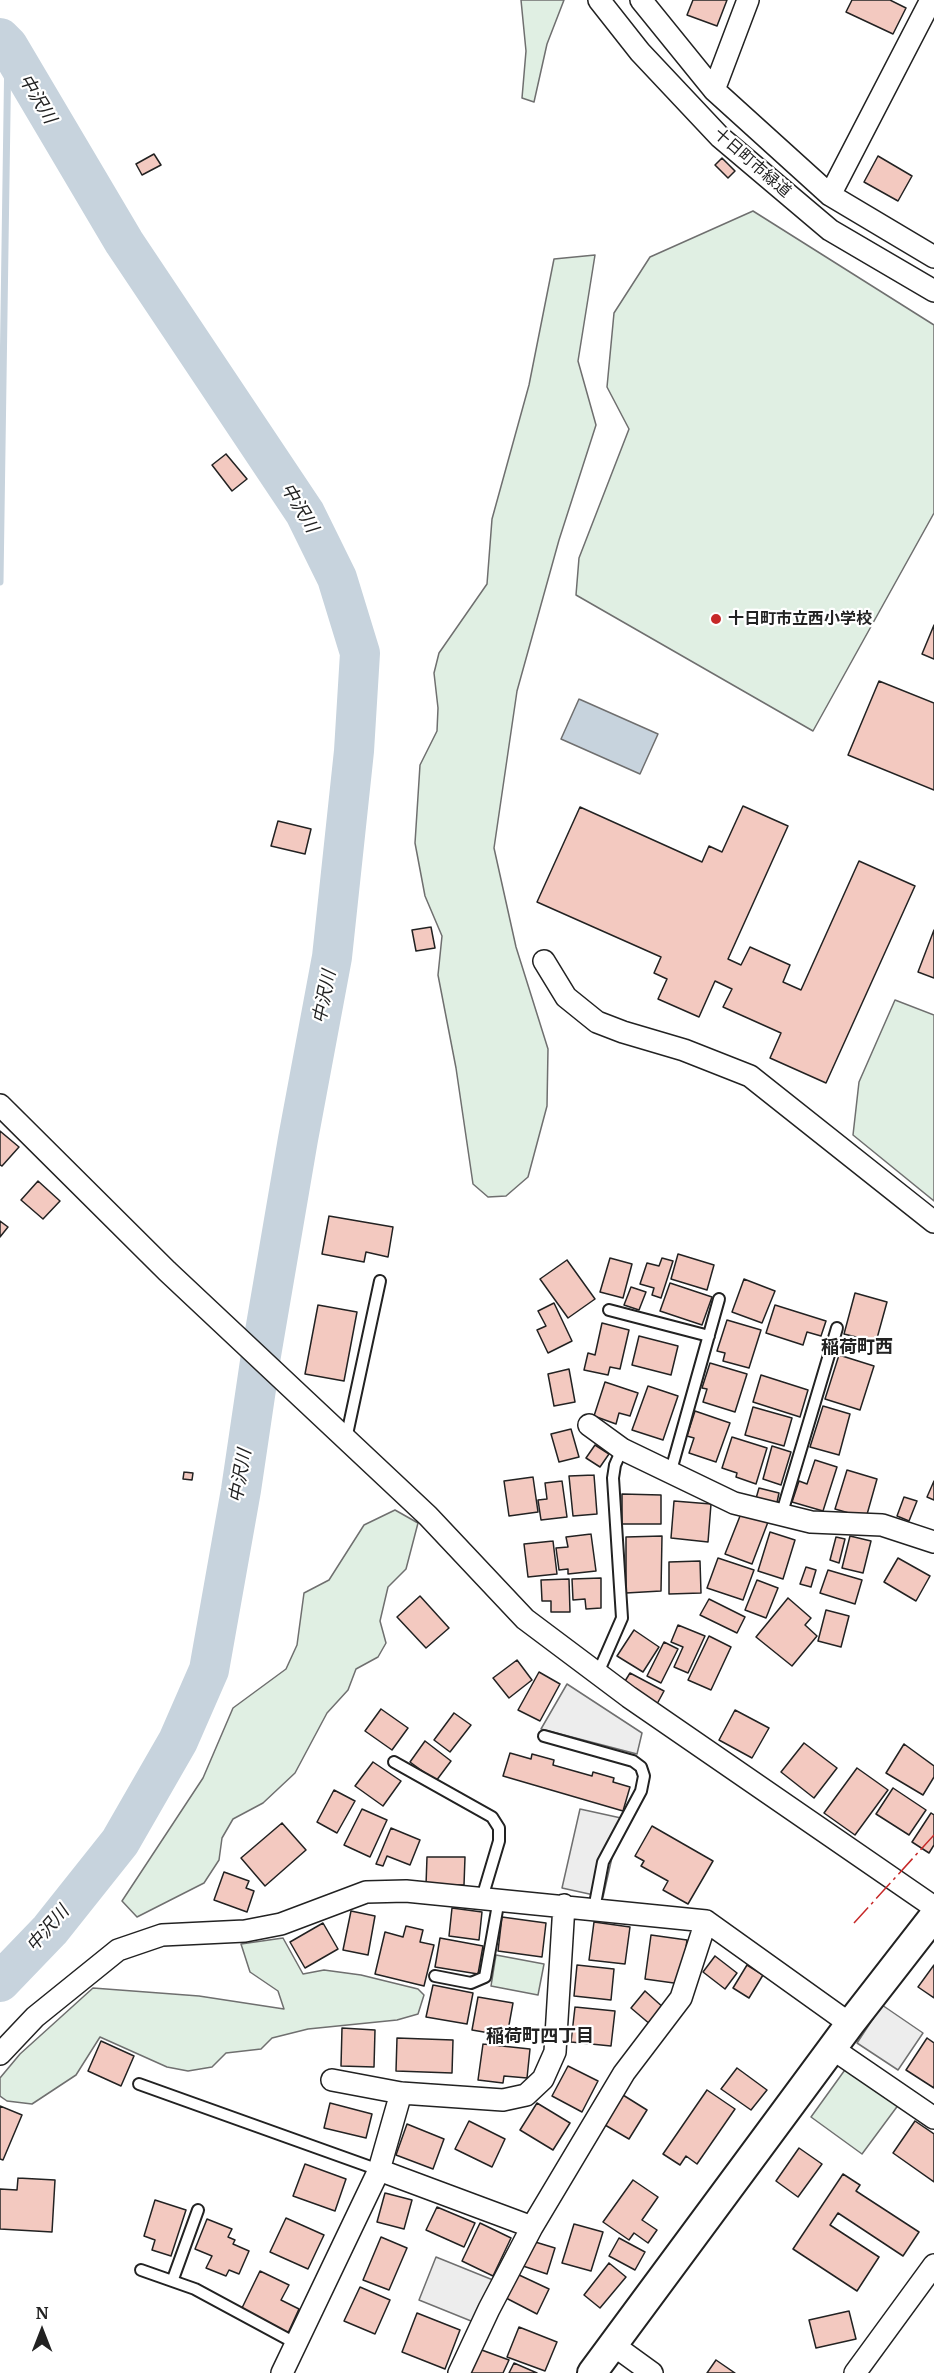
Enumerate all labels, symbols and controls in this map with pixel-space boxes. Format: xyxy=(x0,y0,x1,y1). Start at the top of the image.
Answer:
water label: 中沢川 xyxy=(14,70,60,128)
street label: 十日町市緑道 xyxy=(709,124,795,202)
water label: 中沢川 xyxy=(276,479,322,537)
place label: 十日町市立西小学校 xyxy=(728,609,872,629)
marker: 十日町市立西小学校 xyxy=(709,612,723,626)
water label: 中沢川 xyxy=(309,968,341,1026)
district label: 稲荷町西 xyxy=(821,1337,893,1359)
water label: 中沢川 xyxy=(226,1448,256,1504)
water label: 中沢川 xyxy=(22,1902,74,1956)
district label: 稲荷町四丁目 xyxy=(486,2026,594,2048)
north arrow xyxy=(12,2301,72,2361)
text: N xyxy=(36,2303,48,2323)

